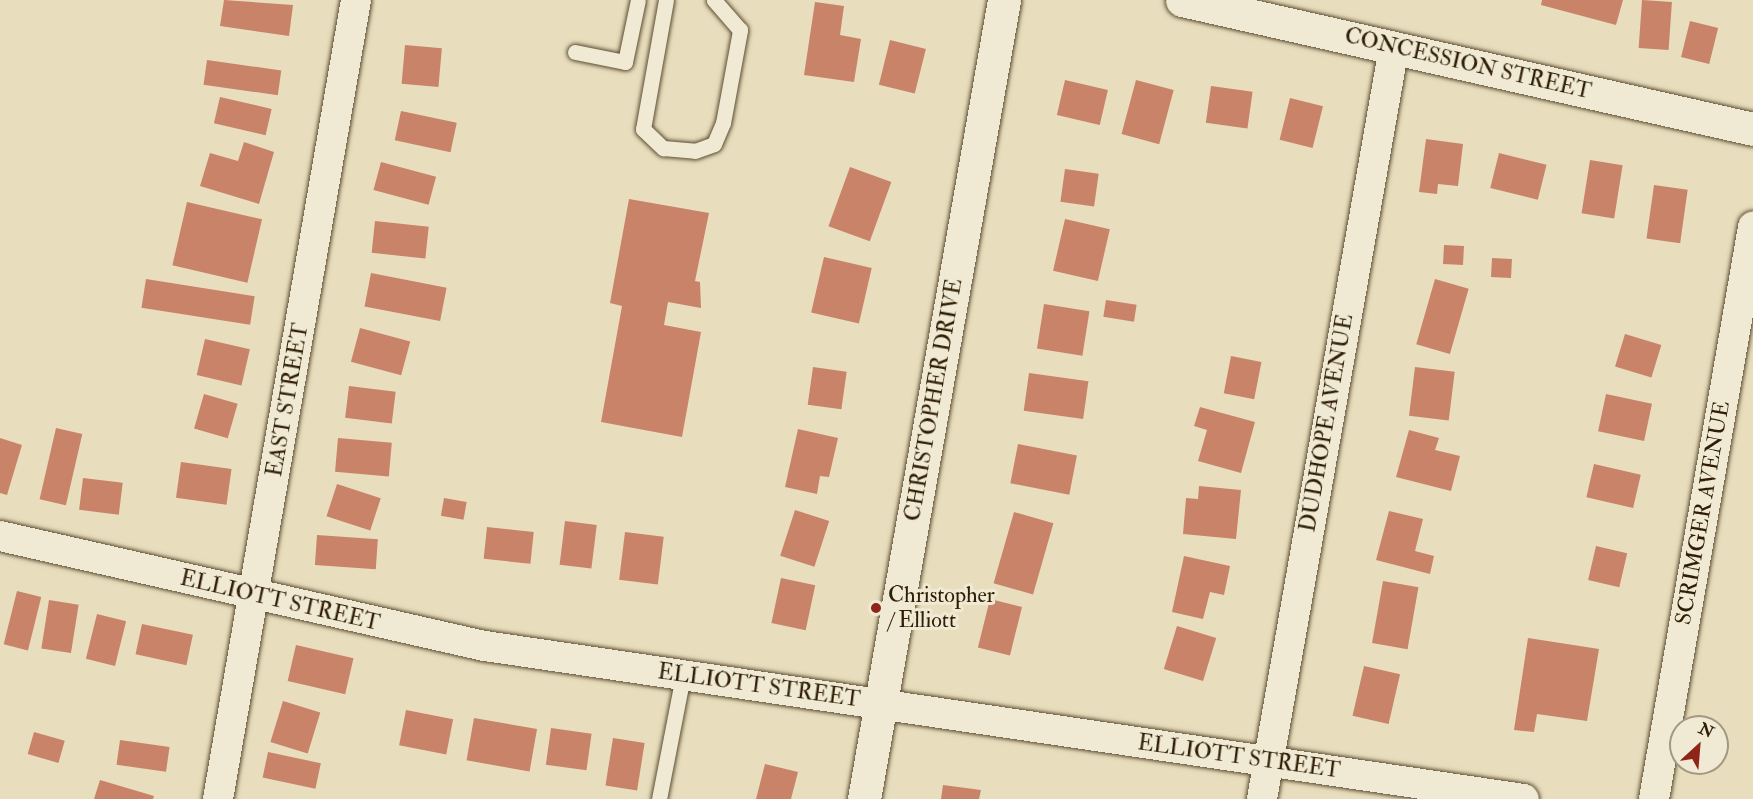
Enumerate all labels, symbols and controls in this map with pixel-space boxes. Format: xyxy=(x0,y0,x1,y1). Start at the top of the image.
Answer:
street label: CONCESSION STREET xyxy=(1342,23,1594,105)
street label: CHRISTOPHER DRIVE xyxy=(900,277,968,523)
street label: DUDHOPE AVENUE xyxy=(1295,312,1359,534)
street label: EAST STREET xyxy=(262,321,314,479)
street label: SCRIMGER AVENUE xyxy=(1670,399,1736,627)
street label: ELLIOTT STREET xyxy=(177,565,383,637)
place label: Christopher / Elliott xyxy=(888,582,995,634)
marker: Christopher / Elliott xyxy=(869,601,883,615)
street label: ELLIOTT STREET xyxy=(656,659,862,713)
north arrow xyxy=(1669,715,1729,775)
text: N xyxy=(1695,718,1717,743)
street label: ELLIOTT STREET xyxy=(1136,730,1342,784)

